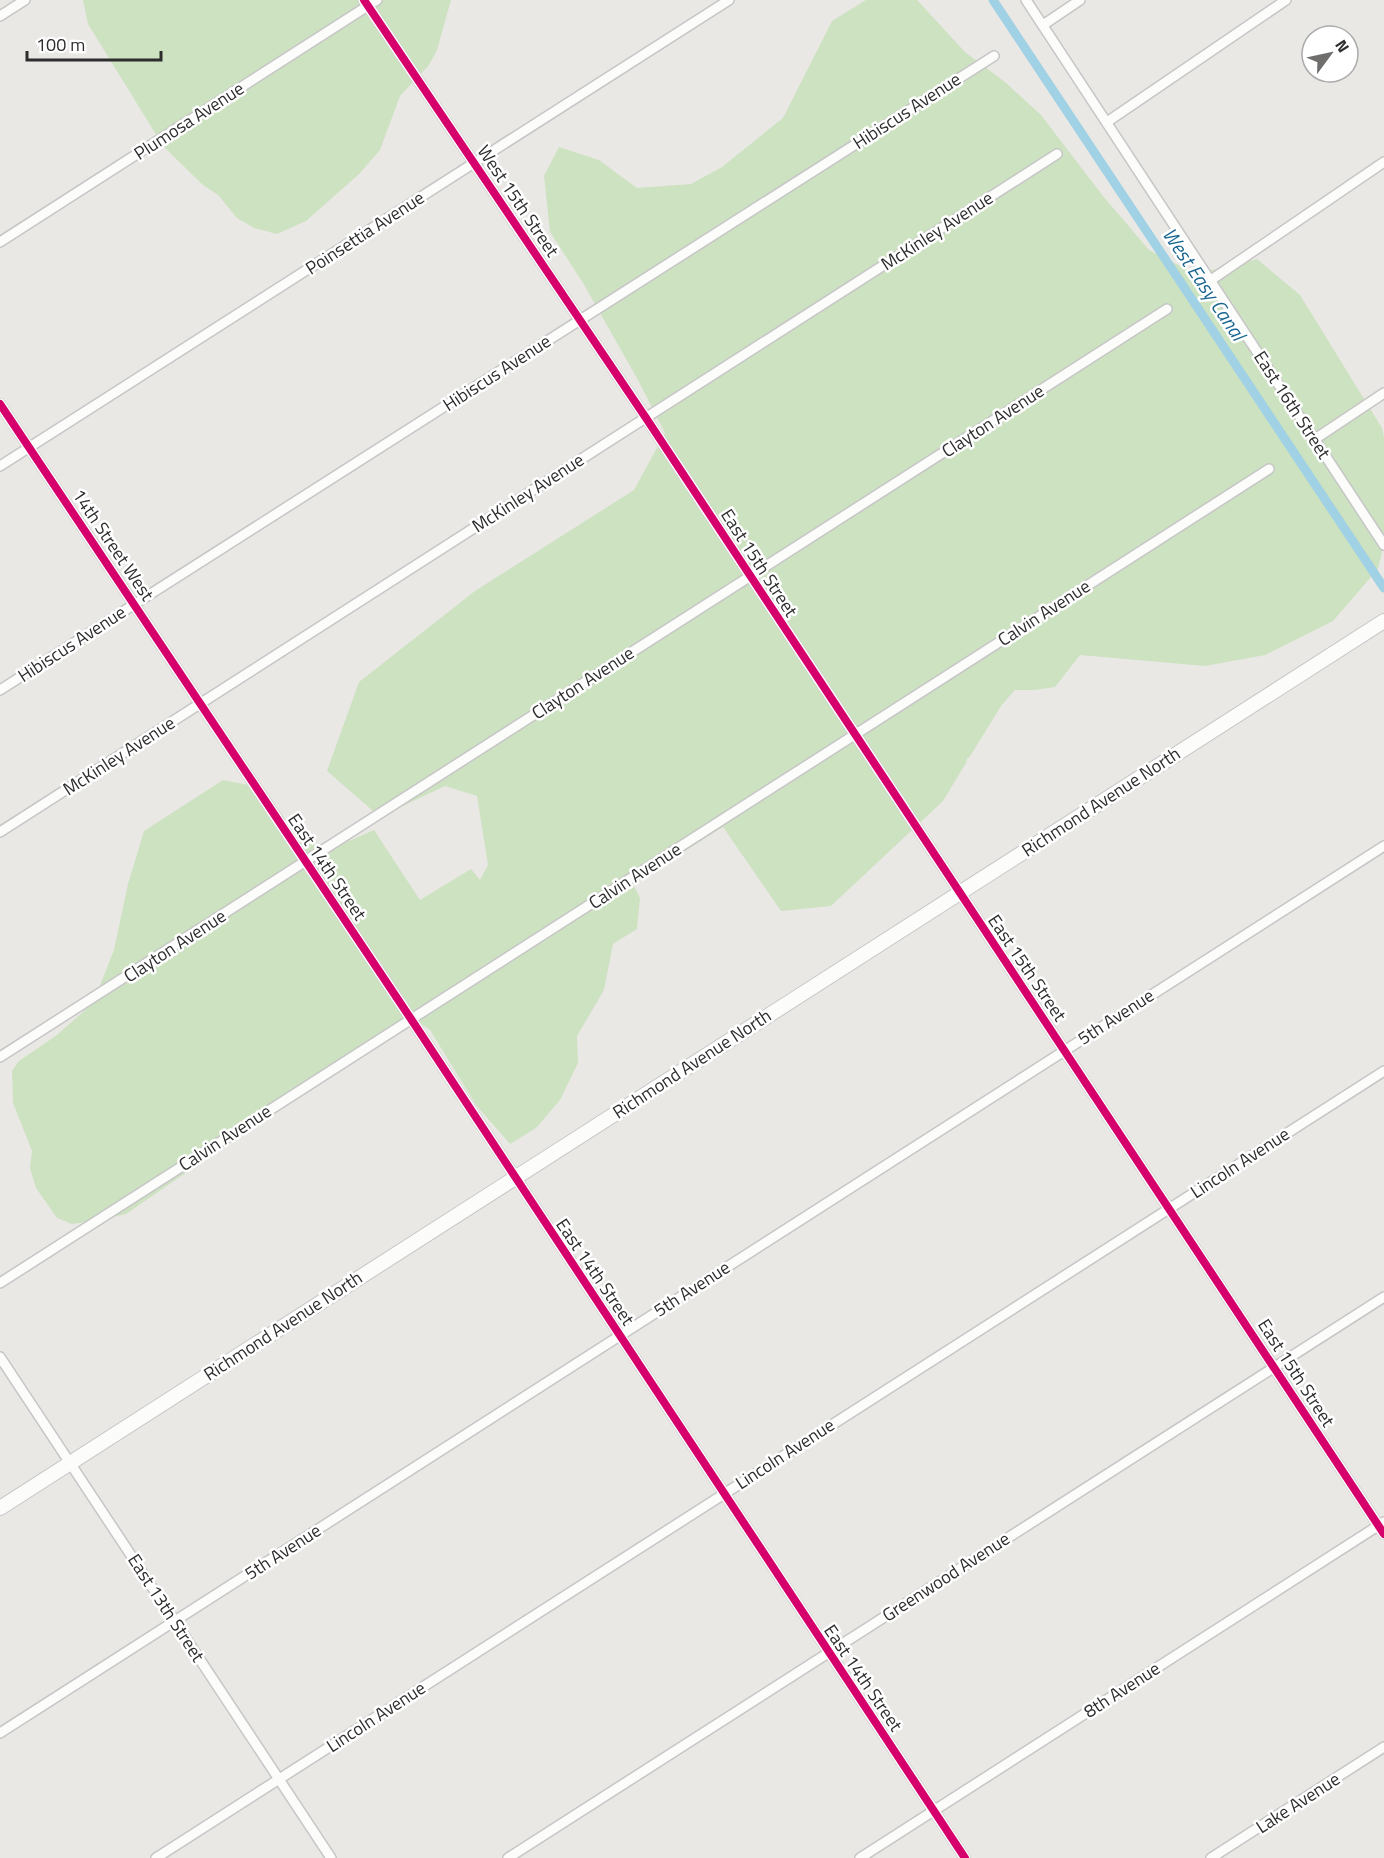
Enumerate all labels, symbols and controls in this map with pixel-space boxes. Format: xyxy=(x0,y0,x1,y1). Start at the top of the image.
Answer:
scale bar xyxy=(27,24,160,62)
north arrow xyxy=(1300,24,1360,84)
text: 100 m xyxy=(36,31,85,58)
text: N xyxy=(1329,35,1356,57)
street label: Hibiscus Avenue xyxy=(847,66,966,156)
street label: Plumosa Avenue xyxy=(128,75,249,166)
street label: West 15th Street xyxy=(471,139,566,263)
street label: Poinsettia Avenue xyxy=(300,184,430,281)
street label: McKinley Avenue xyxy=(875,184,998,277)
water label: West Easy Canal xyxy=(1155,221,1255,349)
street label: Hibiscus Avenue xyxy=(437,328,556,418)
street label: East 16th Street xyxy=(1247,345,1338,465)
street label: Clayton Avenue xyxy=(936,377,1049,464)
street label: McKinley Avenue xyxy=(466,446,589,539)
street label: 14th Street West xyxy=(66,483,161,607)
street label: East 15th Street xyxy=(714,503,805,623)
street label: Calvin Avenue xyxy=(992,573,1095,653)
street label: Hibiscus Avenue xyxy=(12,599,131,689)
street label: Clayton Avenue xyxy=(526,639,639,726)
street label: McKinley Avenue xyxy=(57,709,180,802)
street label: Richmond Avenue North xyxy=(1016,740,1185,863)
street label: East 14th Street xyxy=(282,808,374,926)
street label: Calvin Avenue xyxy=(583,836,686,916)
street label: Clayton Avenue xyxy=(118,902,231,989)
street label: East 15th Street xyxy=(982,909,1074,1027)
street label: 5th Avenue xyxy=(1072,982,1159,1051)
street label: Richmond Avenue North xyxy=(607,1002,776,1125)
street label: Calvin Avenue xyxy=(173,1098,276,1178)
street label: Lincoln Avenue xyxy=(1185,1120,1295,1205)
street label: East 14th Street xyxy=(550,1213,642,1331)
street label: 5th Avenue xyxy=(648,1254,735,1323)
street label: Richmond Avenue North xyxy=(198,1264,367,1387)
street label: East 15th Street xyxy=(1251,1313,1342,1433)
street label: Lincoln Avenue xyxy=(730,1411,840,1496)
street label: 5th Avenue xyxy=(239,1517,326,1586)
street label: Greenwood Avenue xyxy=(877,1525,1015,1628)
street label: East 13th Street xyxy=(121,1548,212,1668)
street label: East 14th Street xyxy=(818,1619,910,1737)
street label: 8th Avenue xyxy=(1078,1655,1165,1724)
street label: Lincoln Avenue xyxy=(321,1674,431,1759)
street label: Lake Avenue xyxy=(1250,1765,1345,1840)

